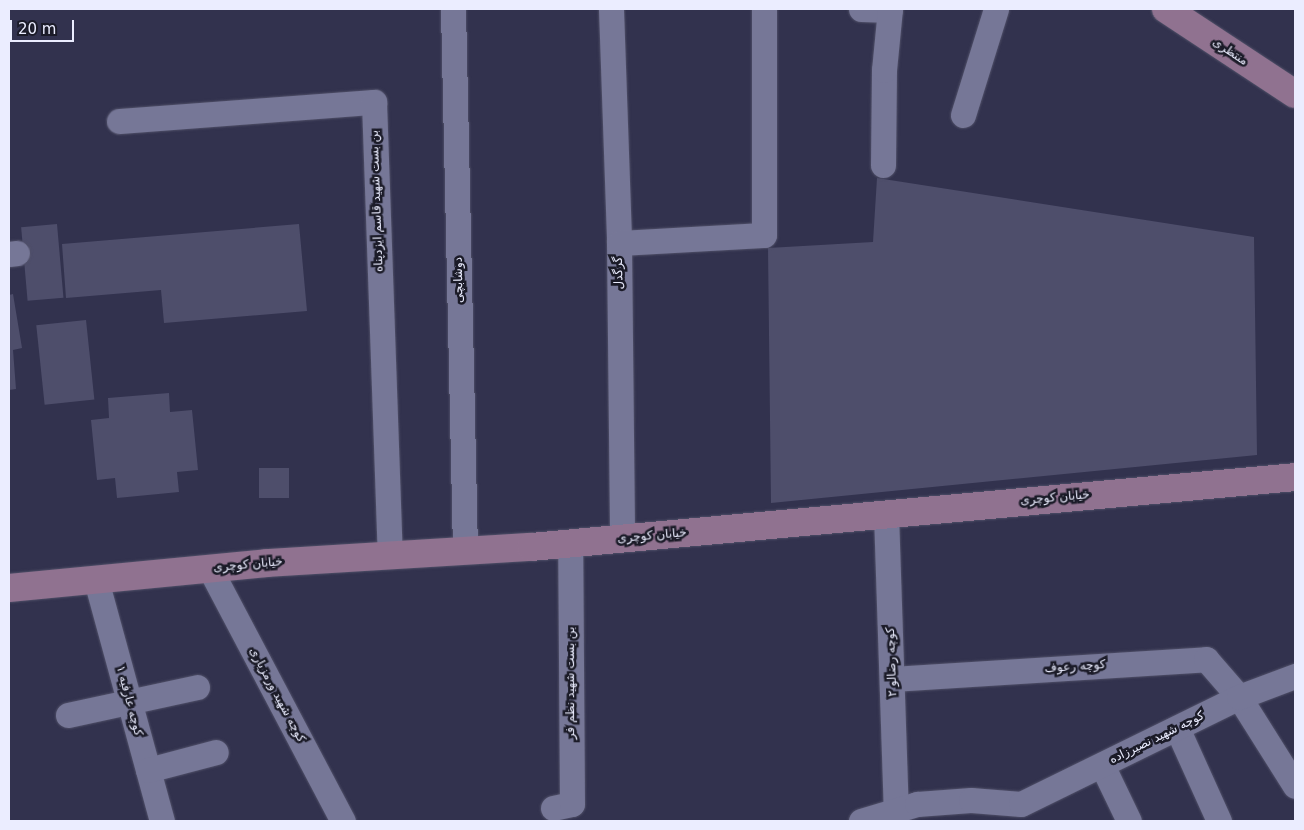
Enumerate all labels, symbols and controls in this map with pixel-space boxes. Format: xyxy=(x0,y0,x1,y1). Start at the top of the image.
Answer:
scale bar xyxy=(12,10,76,42)
text: 20 m xyxy=(18,20,56,38)
street label: منتظری xyxy=(1210,35,1250,69)
street label: بن بست شهید قاسم ایزدپناه xyxy=(367,130,387,272)
street label: گرگدل xyxy=(612,256,626,290)
street label: دوشابچی xyxy=(451,257,467,303)
street label: خیابان کوچری xyxy=(1020,488,1090,508)
street label: خیابان کوچری xyxy=(617,526,687,546)
street label: خیابان کوچری xyxy=(213,555,283,575)
street label: بن بست شهید نظم فر xyxy=(564,627,578,739)
street label: کوچه رضالو ۲ xyxy=(884,627,900,697)
street label: کوچه شهید ورمزیاری xyxy=(246,645,308,745)
street label: کوچه رعوف xyxy=(1044,658,1106,676)
street label: کوچه عارفیه ۱ xyxy=(113,664,145,738)
street label: کوچه شهید نصیرزاده xyxy=(1107,709,1207,767)

